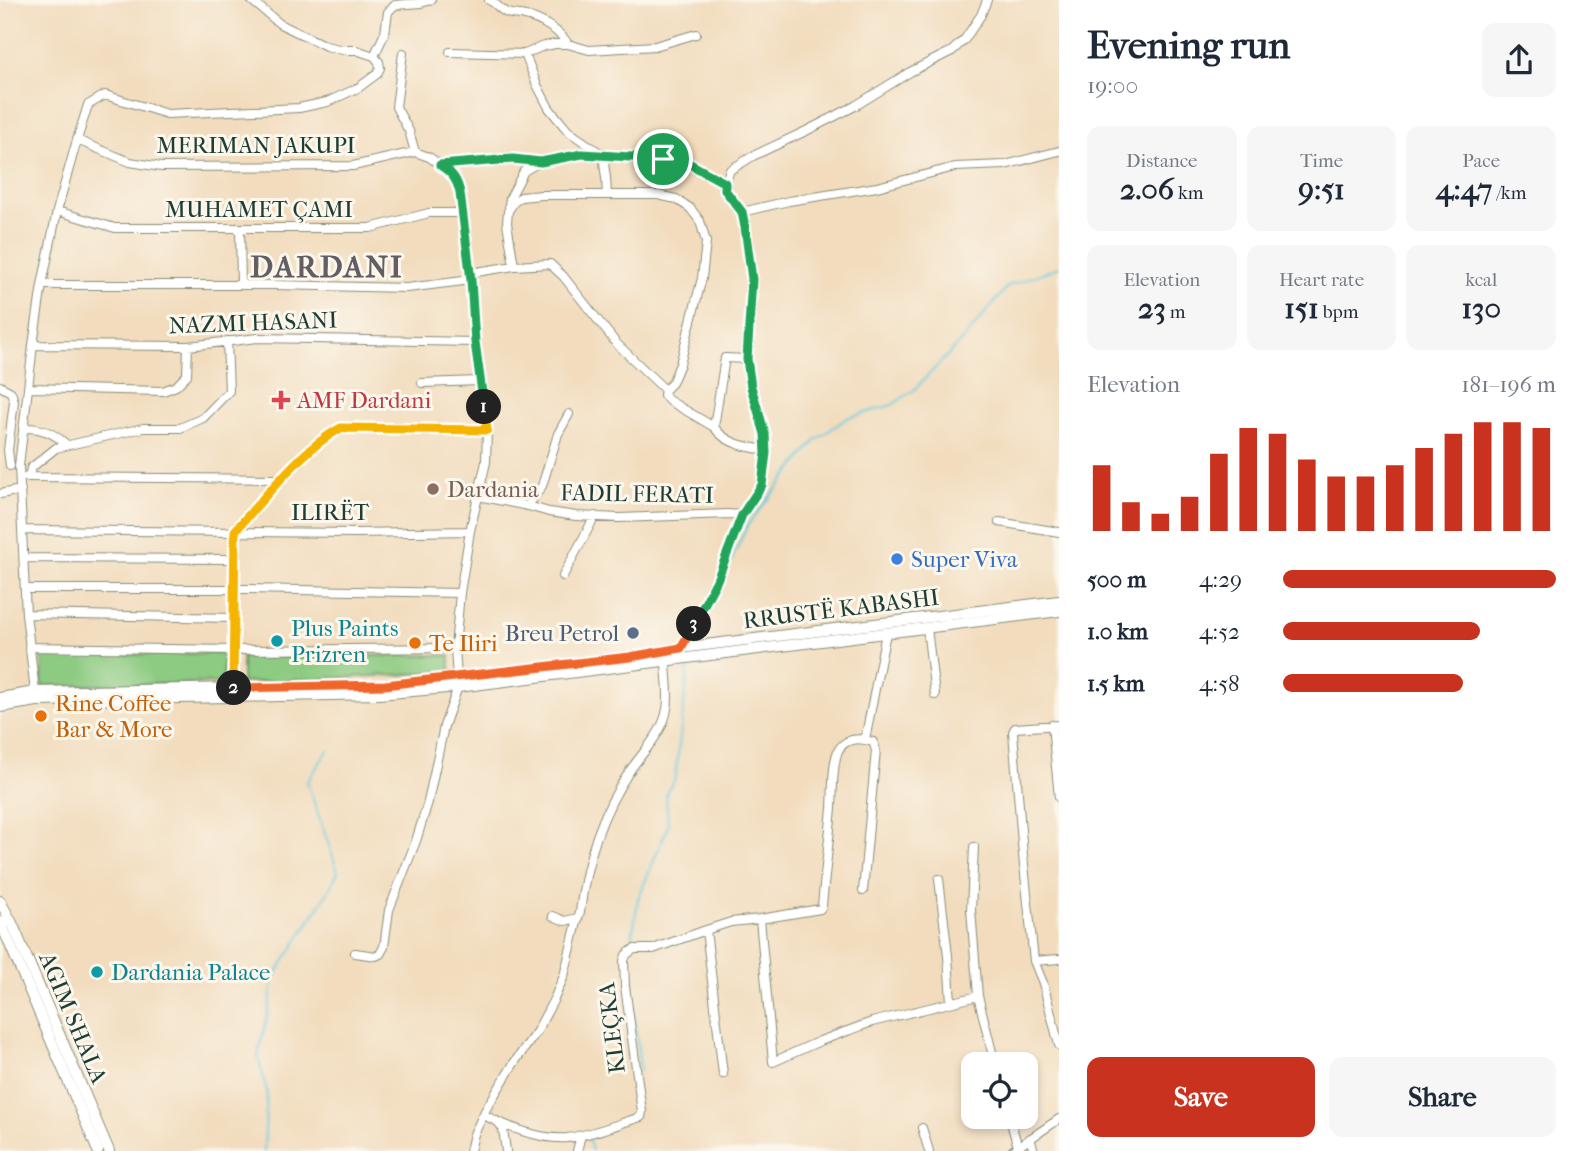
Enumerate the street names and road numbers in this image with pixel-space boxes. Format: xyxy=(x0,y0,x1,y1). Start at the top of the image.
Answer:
street label: MERIMAN JAKUPI xyxy=(156,132,356,159)
street label: MUHAMET ÇAMI xyxy=(165,196,353,223)
street label: NAZMI HASANI xyxy=(168,307,338,339)
street label: FADIL FERATI xyxy=(560,479,714,509)
street label: ILIRËT xyxy=(291,499,369,526)
street label: RRUSTË KABASHI xyxy=(741,584,941,634)
street label: AGIM SHALA xyxy=(33,947,113,1089)
street label: KLEÇKA xyxy=(593,980,631,1075)

